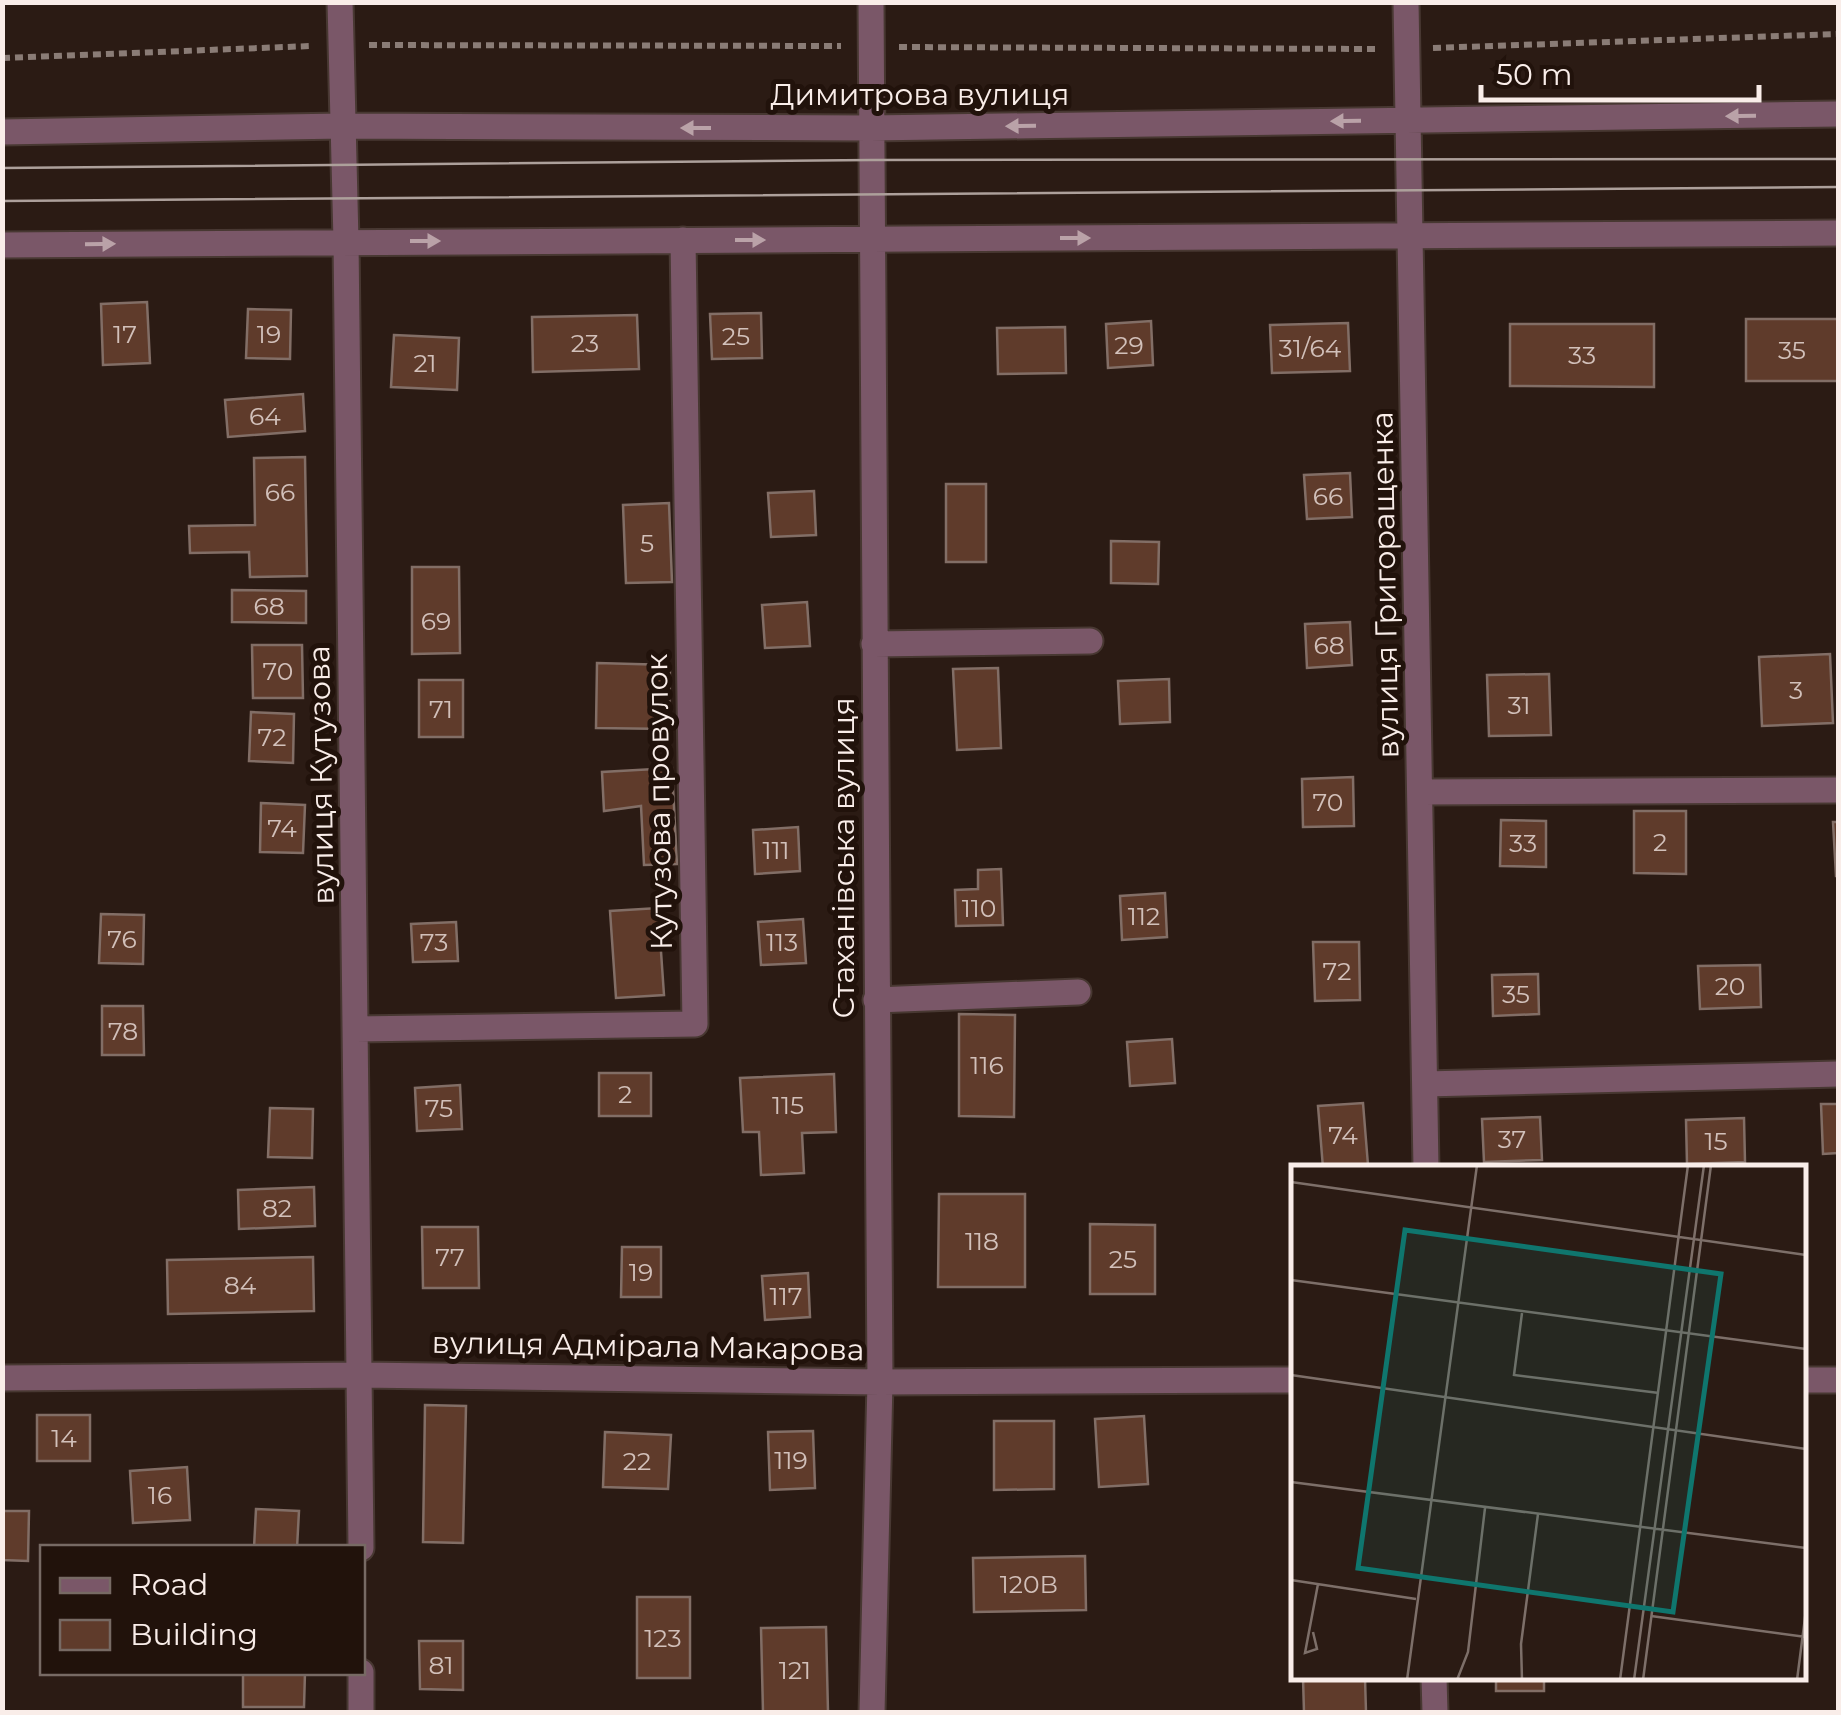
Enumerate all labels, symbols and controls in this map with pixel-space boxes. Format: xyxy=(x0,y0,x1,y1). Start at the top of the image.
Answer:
scale bar xyxy=(1481,40,1758,102)
text: 50 m xyxy=(1496,56,1573,93)
street label: Димитрова вулиця xyxy=(771,76,1069,113)
one-way arrow xyxy=(1725,108,1757,124)
one-way arrow xyxy=(1330,113,1362,129)
one-way arrow xyxy=(1005,118,1037,134)
one-way arrow xyxy=(680,120,712,136)
one-way arrow xyxy=(1059,230,1091,246)
one-way arrow xyxy=(734,232,766,248)
one-way arrow xyxy=(409,233,441,249)
one-way arrow xyxy=(84,236,116,252)
house number: 17 xyxy=(113,319,137,349)
house number: 19 xyxy=(257,319,281,349)
house number: 25 xyxy=(722,321,750,351)
house number: 23 xyxy=(571,328,599,358)
house number: 29 xyxy=(1114,330,1144,360)
house number: 31/64 xyxy=(1279,333,1342,363)
house number: 35 xyxy=(1778,335,1806,365)
house number: 33 xyxy=(1568,340,1596,370)
house number: 21 xyxy=(413,348,437,378)
house number: 64 xyxy=(249,401,281,431)
street label: вулиця Григоращенка xyxy=(1363,411,1407,759)
house number: 66 xyxy=(265,477,295,507)
house number: 66 xyxy=(1313,481,1343,511)
house number: 5 xyxy=(640,528,654,558)
house number: 68 xyxy=(253,591,285,621)
house number: 69 xyxy=(421,606,451,636)
house number: 68 xyxy=(1313,630,1345,660)
street label: вулиця Кутузова xyxy=(300,645,342,905)
street label: Кутузова провулок xyxy=(638,653,680,950)
house number: 70 xyxy=(263,656,293,686)
house number: 3 xyxy=(1789,675,1803,705)
house number: 31 xyxy=(1507,690,1531,720)
house number: 71 xyxy=(429,694,453,724)
street label: Стаханівська вулиця xyxy=(825,697,862,1019)
house number: 72 xyxy=(258,722,286,752)
house number: 70 xyxy=(1313,787,1343,817)
house number: 74 xyxy=(267,813,297,843)
house number: 2 xyxy=(1653,827,1667,857)
house number: 33 xyxy=(1509,828,1537,858)
house number: 111 xyxy=(762,835,790,865)
house number: 110 xyxy=(962,893,996,923)
house number: 112 xyxy=(1128,901,1160,931)
house number: 76 xyxy=(107,924,137,954)
house number: 73 xyxy=(420,927,448,957)
house number: 113 xyxy=(766,927,798,957)
house number: 72 xyxy=(1323,956,1351,986)
house number: 20 xyxy=(1715,971,1745,1001)
house number: 35 xyxy=(1502,979,1530,1009)
house number: 78 xyxy=(108,1016,138,1046)
house number: 116 xyxy=(970,1050,1004,1080)
house number: 2 xyxy=(618,1079,632,1109)
house number: 115 xyxy=(772,1090,804,1120)
house number: 75 xyxy=(425,1093,453,1123)
house number: 74 xyxy=(1328,1120,1358,1150)
house number: 37 xyxy=(1498,1124,1526,1154)
house number: 15 xyxy=(1704,1126,1728,1156)
inset map xyxy=(1291,1165,1806,1680)
house number: 82 xyxy=(262,1193,292,1223)
house number: 118 xyxy=(965,1226,999,1256)
house number: 77 xyxy=(435,1242,465,1272)
house number: 25 xyxy=(1109,1244,1137,1274)
house number: 19 xyxy=(629,1257,653,1287)
house number: 84 xyxy=(224,1270,257,1300)
house number: 117 xyxy=(770,1281,802,1311)
street label: вулиця Адмірала Макарова xyxy=(431,1324,865,1368)
house number: 14 xyxy=(51,1423,77,1453)
house number: 119 xyxy=(774,1445,808,1475)
house number: 22 xyxy=(623,1446,651,1476)
house number: 16 xyxy=(148,1480,172,1510)
legend xyxy=(40,1545,365,1675)
text: Road xyxy=(130,1566,208,1603)
house number: 120В xyxy=(1000,1569,1058,1599)
text: Building xyxy=(130,1616,258,1653)
house number: 123 xyxy=(644,1623,682,1653)
house number: 81 xyxy=(429,1650,453,1680)
house number: 121 xyxy=(779,1655,811,1685)

